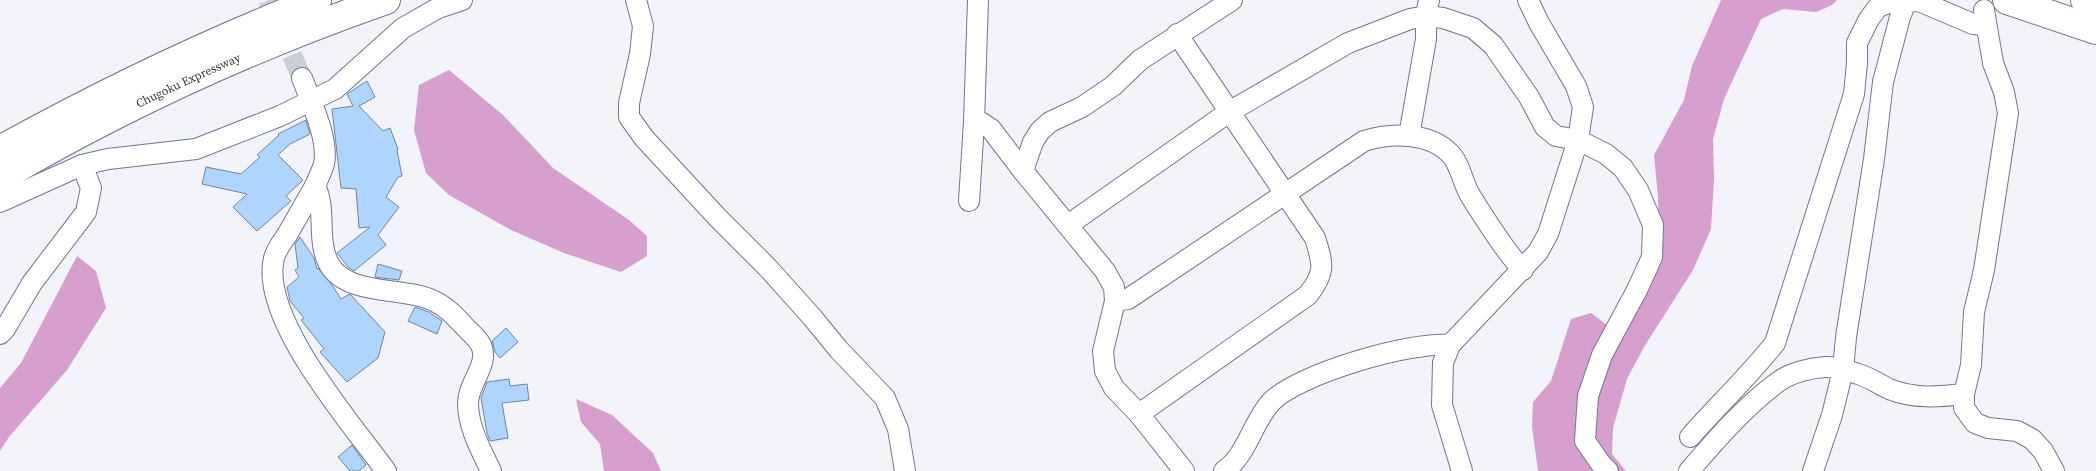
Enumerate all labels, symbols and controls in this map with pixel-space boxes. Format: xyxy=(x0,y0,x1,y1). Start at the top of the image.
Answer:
street label: Chugoku Expressway xyxy=(133,49,244,112)

